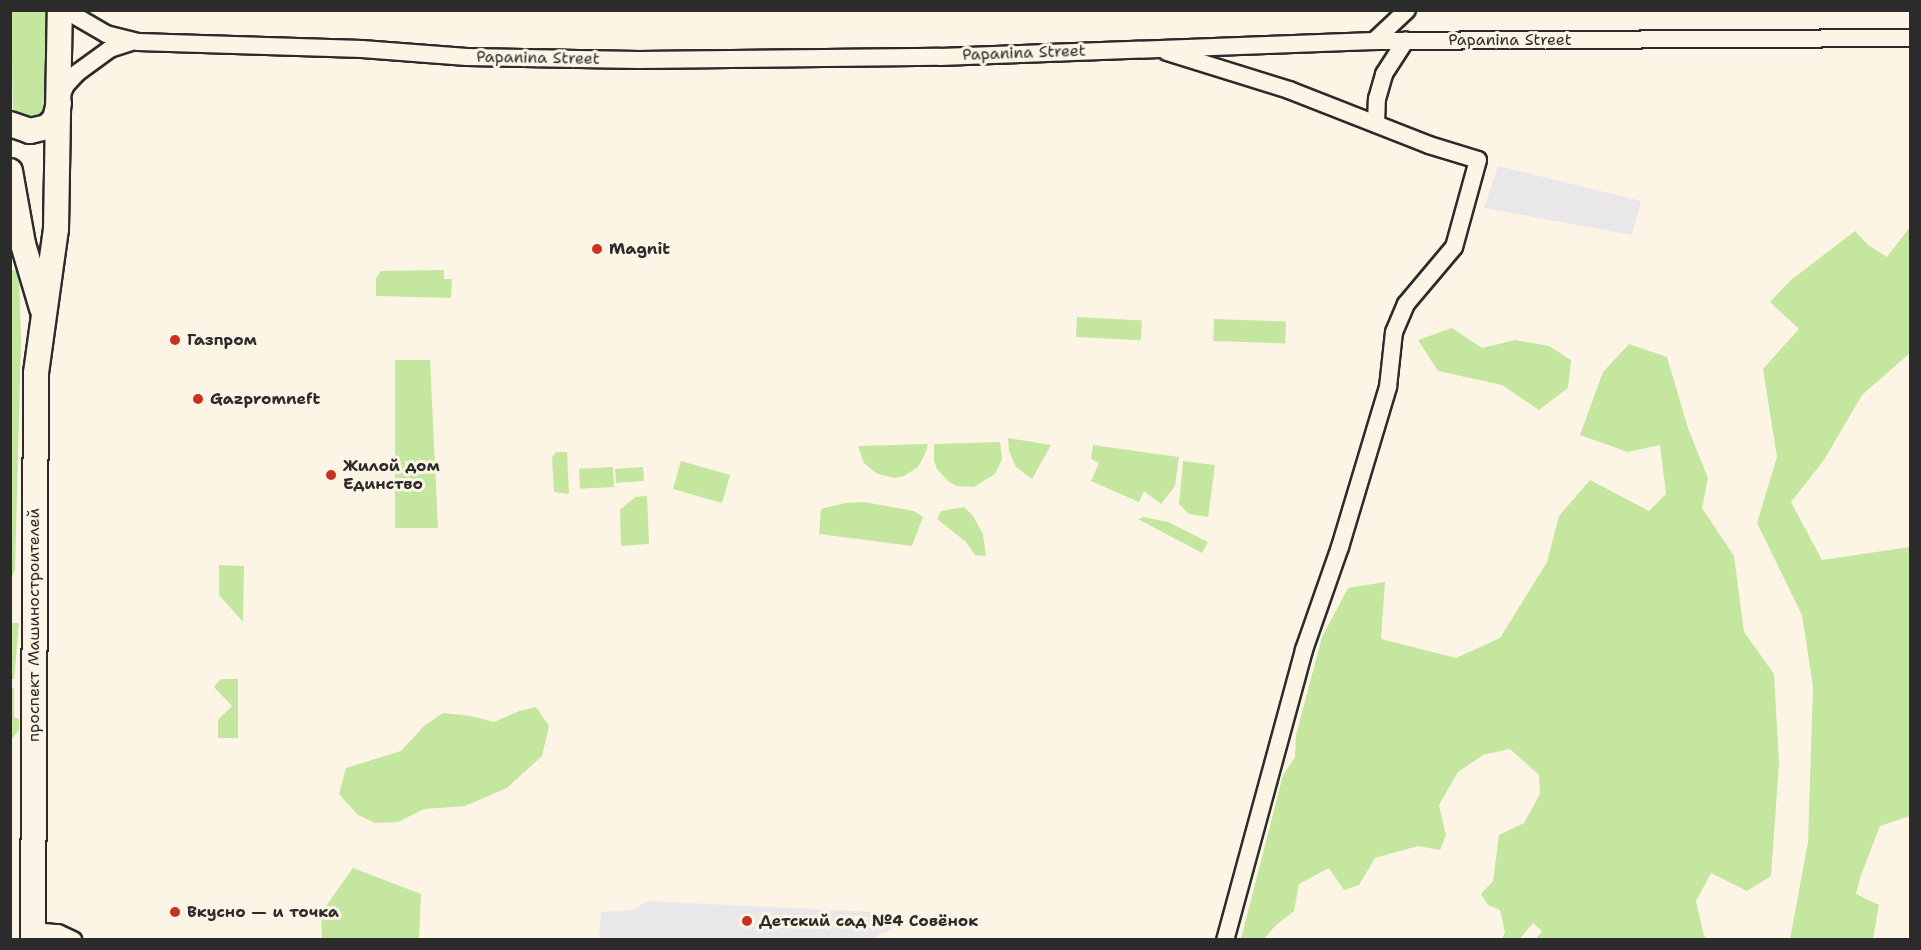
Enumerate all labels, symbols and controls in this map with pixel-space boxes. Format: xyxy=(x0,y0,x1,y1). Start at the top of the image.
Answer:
street label: Papanina Street xyxy=(1448,30,1572,50)
street label: Papanina Street xyxy=(962,41,1086,65)
street label: Papanina Street xyxy=(476,47,600,69)
place label: Magnit xyxy=(609,239,670,259)
marker: Magnit xyxy=(590,242,604,256)
place label: Газпром xyxy=(187,330,257,350)
marker: Газпром xyxy=(168,333,182,347)
place label: Gazpromneft xyxy=(210,389,320,409)
marker: Gazpromneft xyxy=(191,392,205,406)
place label: Жилой дом Единство xyxy=(343,456,440,494)
marker: Жилой дом Единство xyxy=(324,468,338,482)
street label: проспект Машиностроителей xyxy=(24,508,44,742)
place label: Вкусно — и точка xyxy=(187,902,339,922)
marker: Вкусно — и точка xyxy=(168,905,182,919)
place label: Детский сад №4 Совёнок xyxy=(759,911,978,931)
marker: Детский сад №4 Совёнок xyxy=(740,914,754,928)

